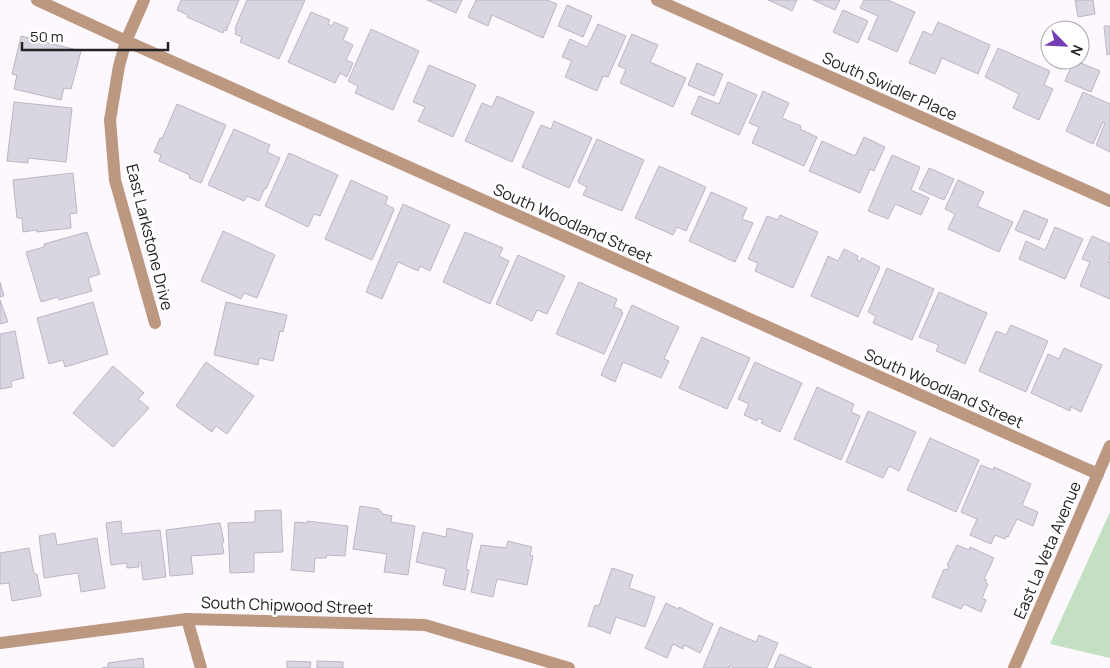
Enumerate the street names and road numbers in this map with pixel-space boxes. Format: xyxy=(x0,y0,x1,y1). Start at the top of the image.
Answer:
street label: South Swidler Place xyxy=(819,46,961,126)
street label: East Larkstone Drive xyxy=(121,162,179,312)
street label: South Woodland Street xyxy=(490,178,656,268)
street label: South Woodland Street xyxy=(861,343,1027,433)
street label: East La Veta Avenue xyxy=(1008,478,1086,622)
street label: South Chipwood Street xyxy=(200,591,374,619)

